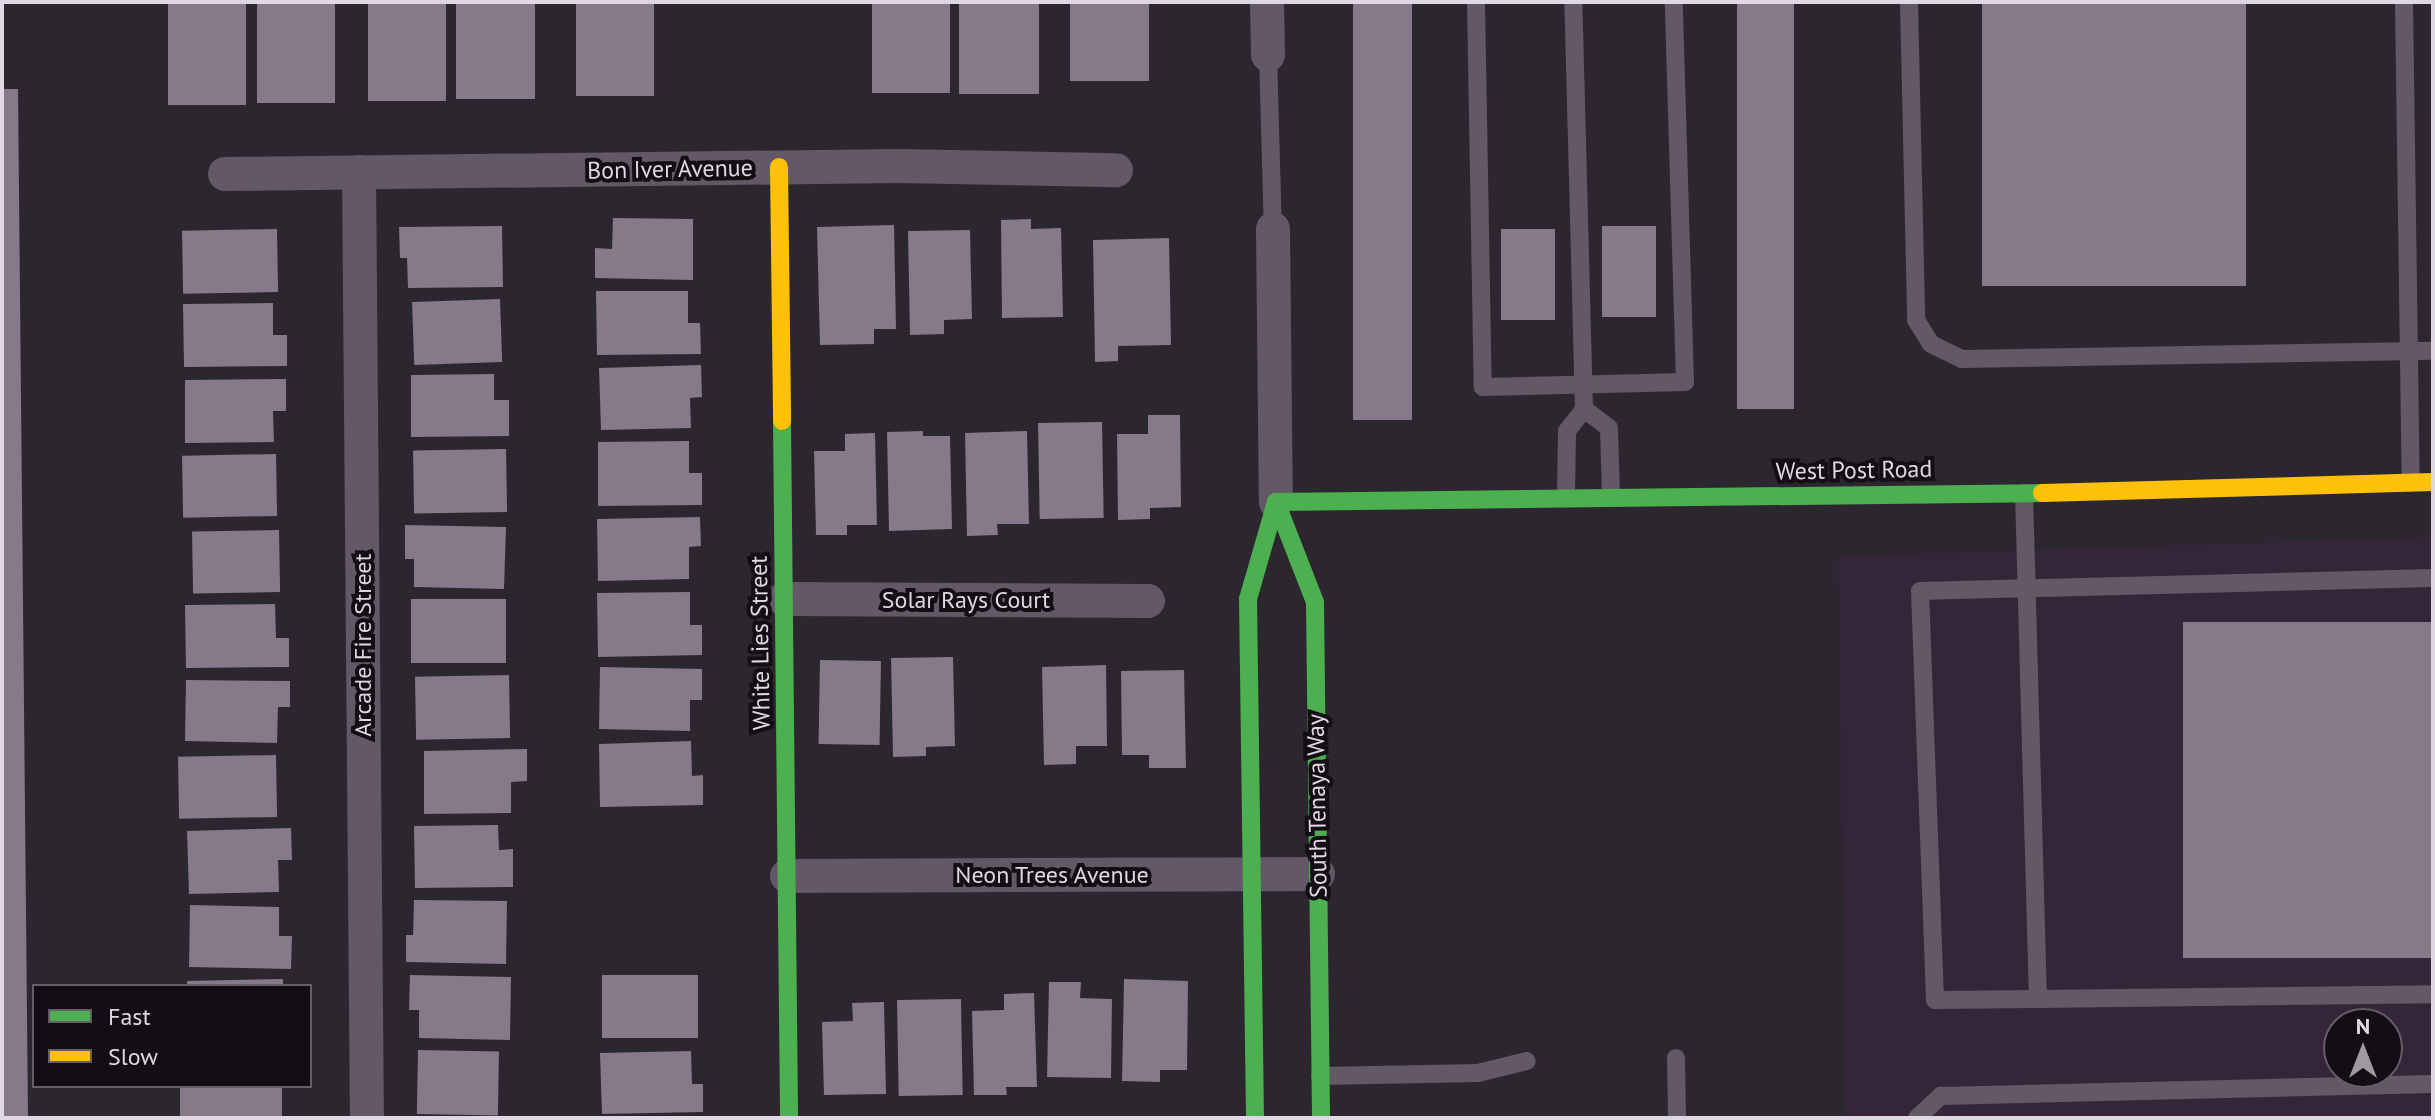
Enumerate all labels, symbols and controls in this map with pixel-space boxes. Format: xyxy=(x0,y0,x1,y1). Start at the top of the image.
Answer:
street label: Bon Iver Avenue xyxy=(587,153,753,185)
street label: West Post Road xyxy=(1775,454,1933,486)
street label: Arcade Fire Street xyxy=(349,553,377,737)
street label: White Lies Street xyxy=(744,555,776,731)
street label: Solar Rays Court xyxy=(882,586,1050,614)
street label: South Tenaya Way xyxy=(1301,713,1333,899)
street label: Neon Trees Avenue xyxy=(954,861,1150,889)
legend xyxy=(32,984,312,1088)
text: Fast xyxy=(108,1001,151,1032)
north arrow xyxy=(2323,1008,2403,1088)
text: N xyxy=(2356,1012,2370,1040)
text: Slow xyxy=(108,1041,158,1072)

